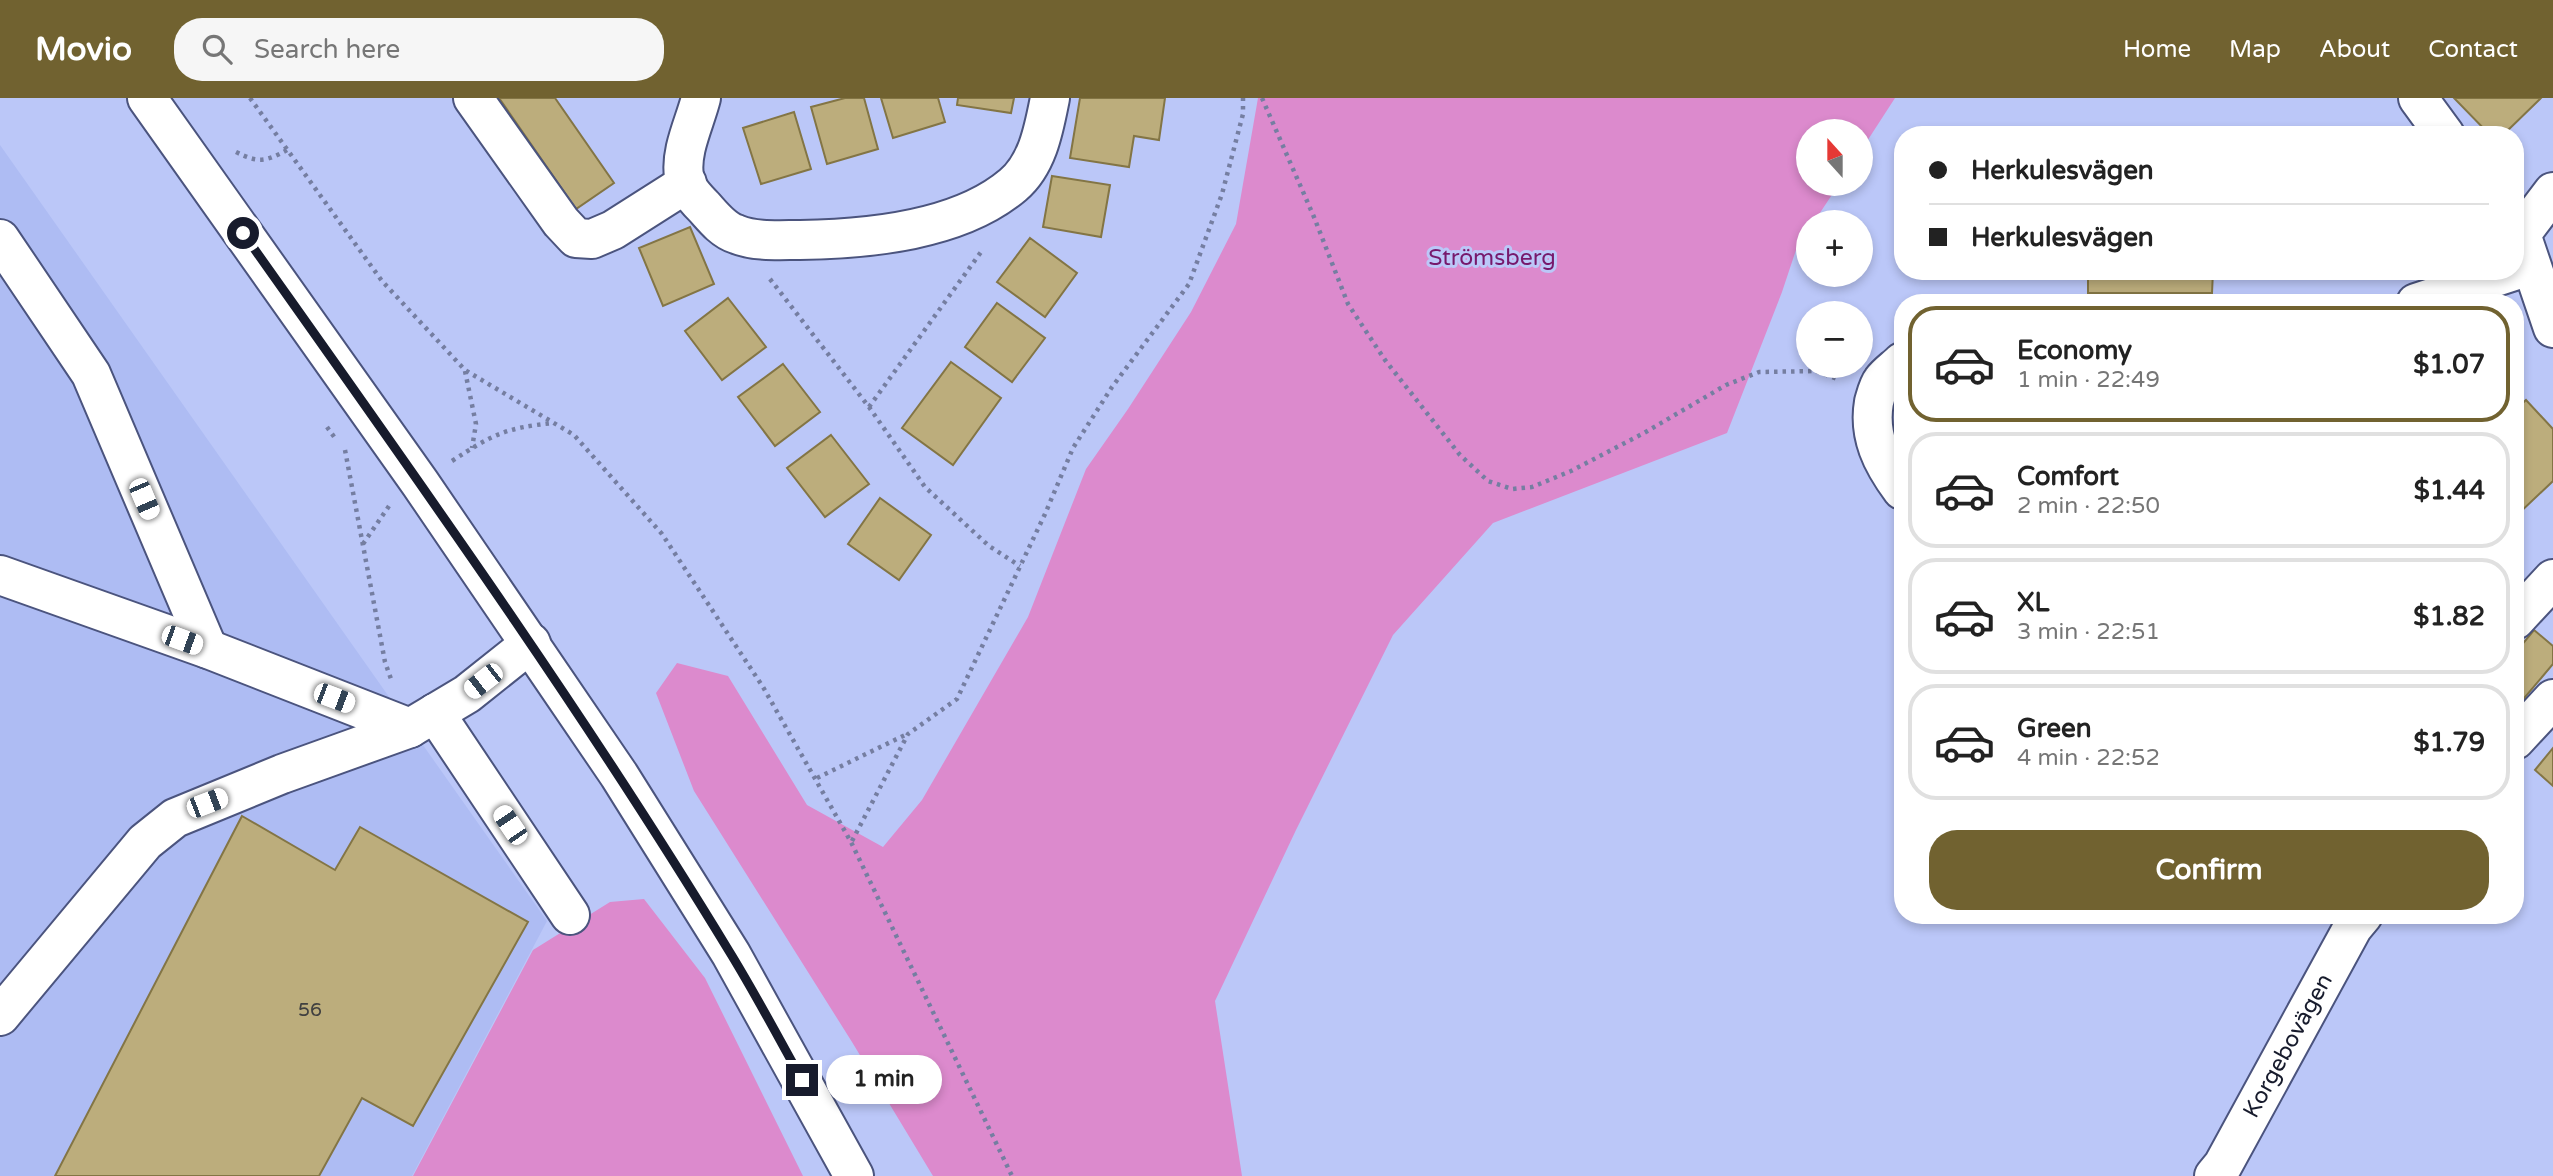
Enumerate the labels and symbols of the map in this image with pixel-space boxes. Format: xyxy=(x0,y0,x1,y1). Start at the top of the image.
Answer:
north arrow xyxy=(1796,119,1872,196)
route start xyxy=(227,217,259,249)
park label: Strömsberg xyxy=(1428,244,1556,272)
car xyxy=(127,476,162,522)
car xyxy=(159,623,206,657)
car xyxy=(460,660,507,702)
car xyxy=(311,681,358,715)
car xyxy=(184,786,231,820)
car xyxy=(490,802,531,848)
street label: Korgebovägen xyxy=(2237,969,2339,1123)
house number: 56 xyxy=(298,999,322,1021)
callout: 1 min xyxy=(826,1056,942,1104)
route end xyxy=(786,1064,818,1096)

